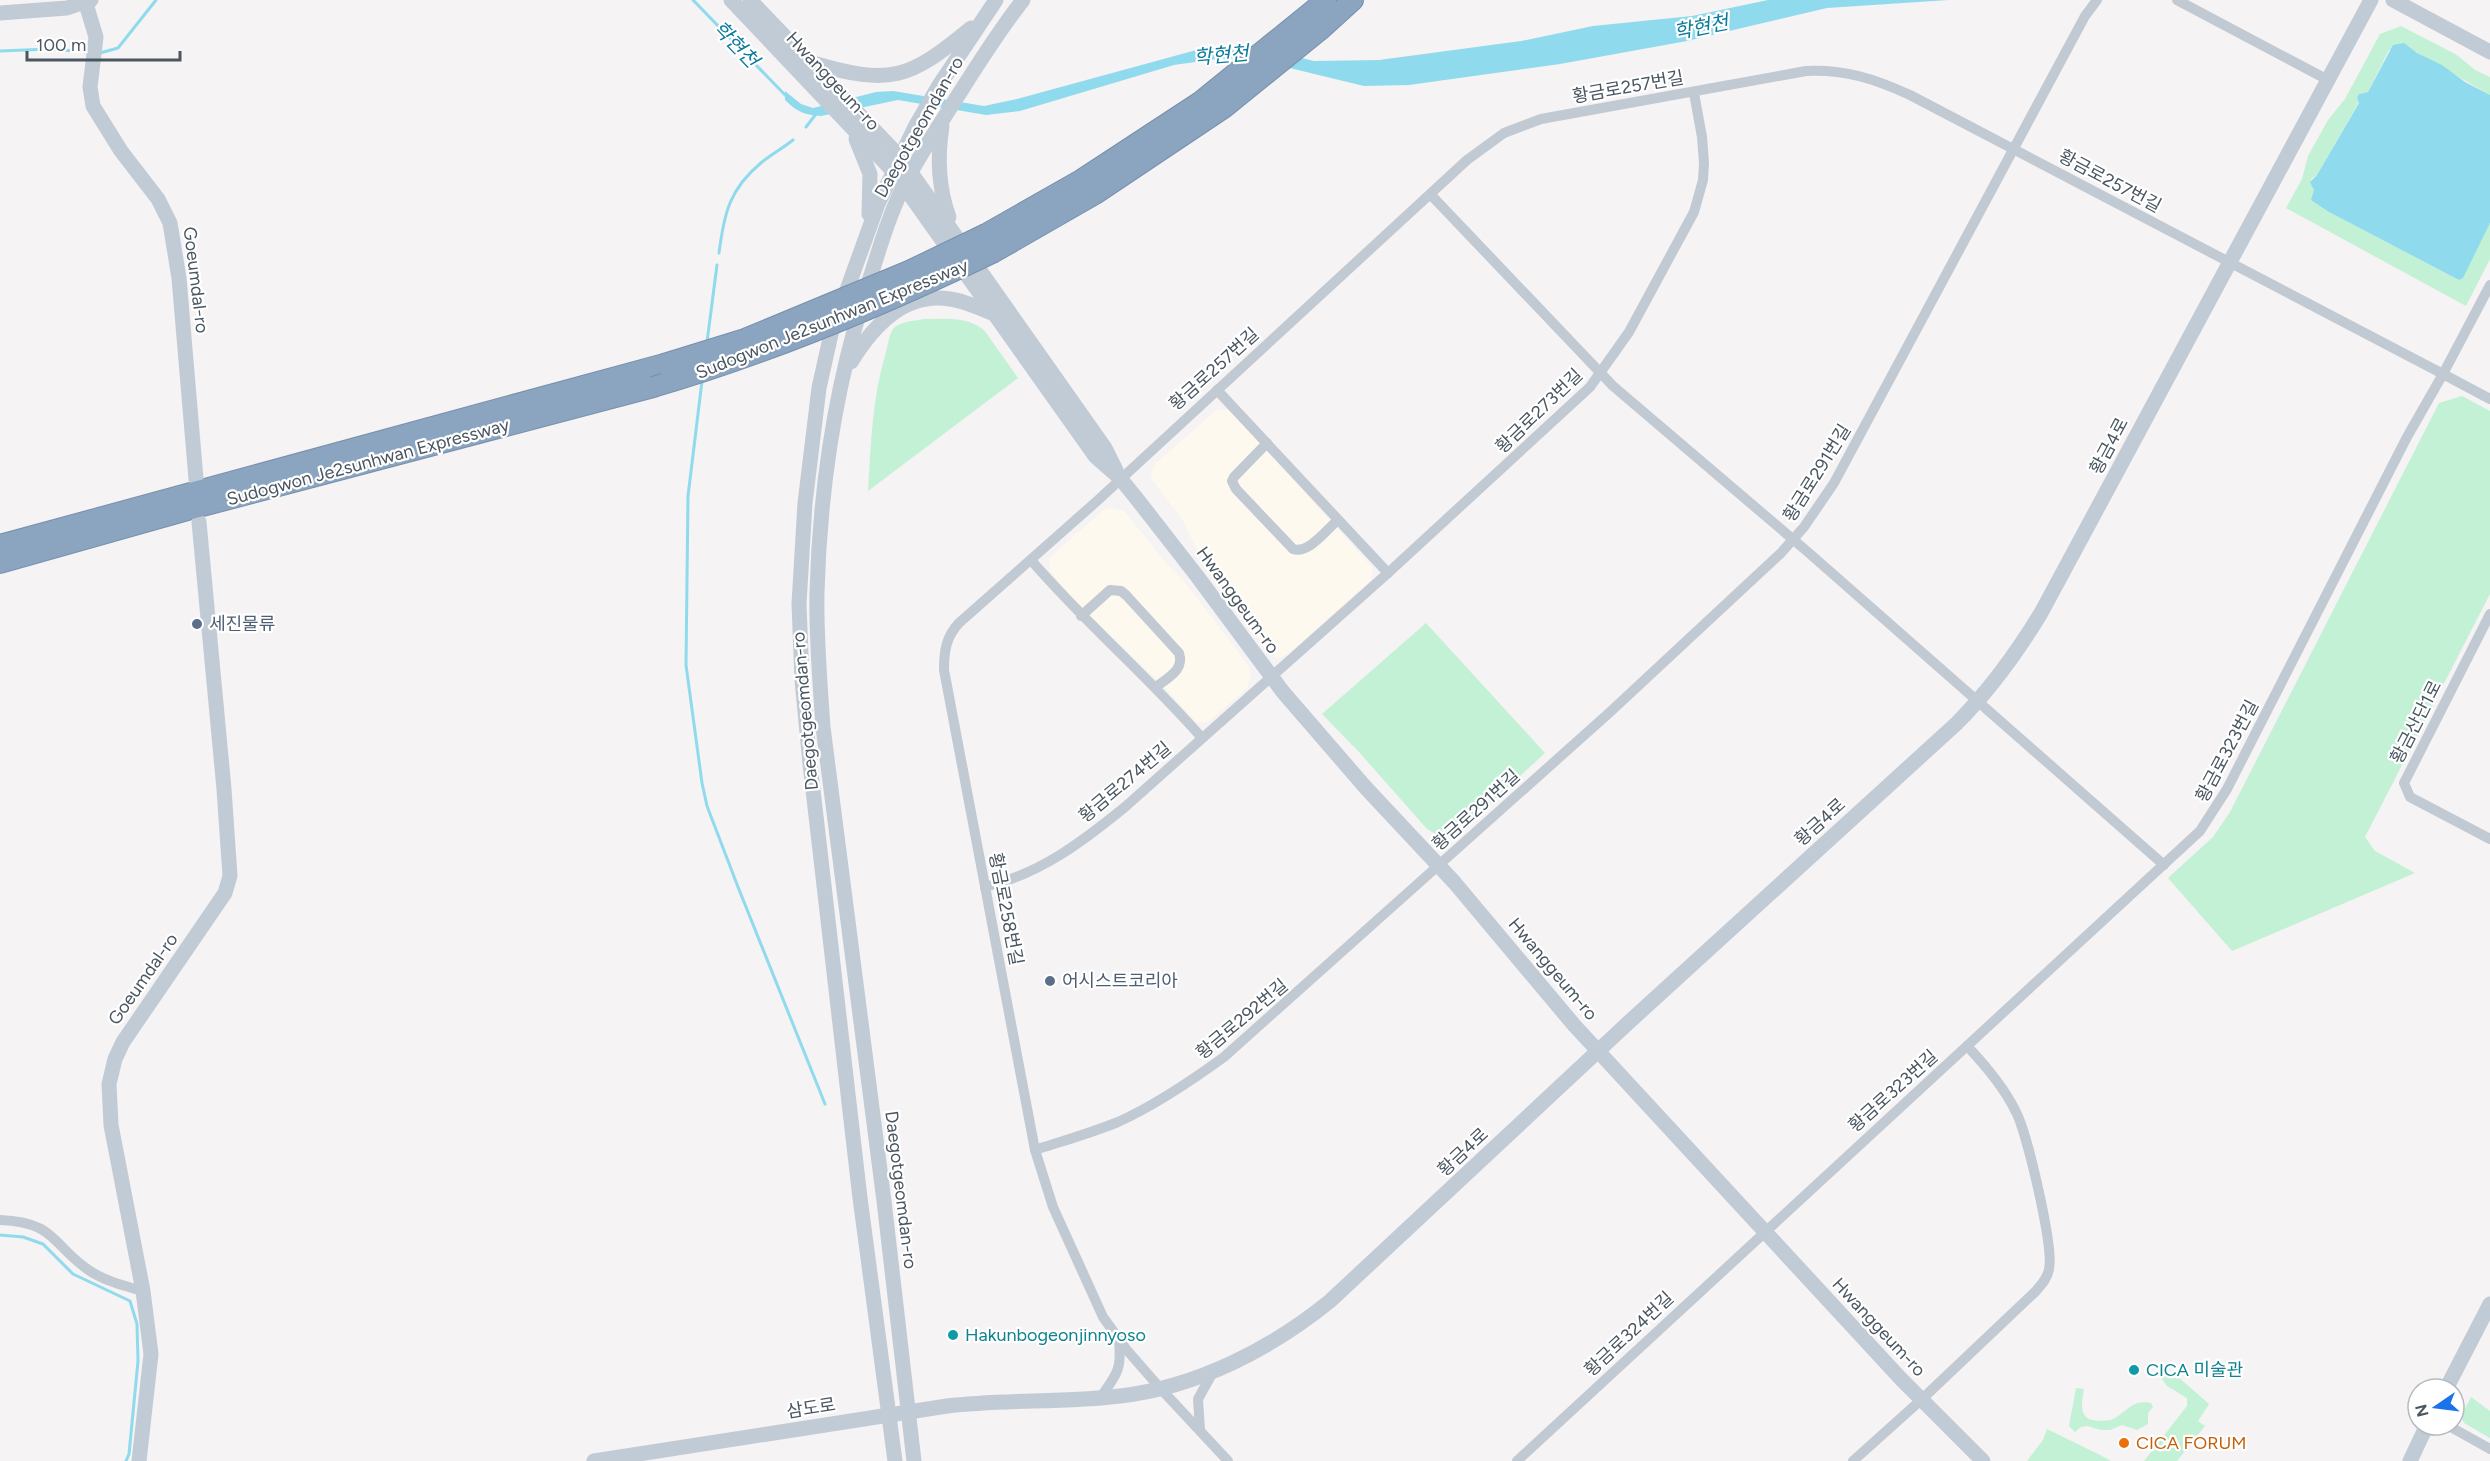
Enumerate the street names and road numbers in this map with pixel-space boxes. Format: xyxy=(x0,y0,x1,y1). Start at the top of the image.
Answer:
street label: Hwanggeum-ro xyxy=(782,27,884,135)
street label: Daegotgeomdan-ro xyxy=(870,53,968,201)
street label: 황금로257번길 xyxy=(1571,66,1685,108)
street label: 황금로257번길 xyxy=(2055,145,2165,217)
street label: Goeumdal-ro xyxy=(179,226,213,334)
street label: Sudogwon Je2sunhwan Expressway xyxy=(693,254,972,384)
street label: 황금로257번길 xyxy=(1165,323,1263,415)
street label: 황금로273번길 xyxy=(1491,364,1587,458)
street label: Sudogwon Je2sunhwan Expressway xyxy=(224,414,512,510)
street label: 황금4로 xyxy=(2085,414,2133,478)
street label: 황금로291번길 xyxy=(1778,420,1856,526)
street label: Hwanggeum-ro xyxy=(1192,542,1284,658)
street label: Daegotgeomdan-ro xyxy=(787,631,823,791)
street label: 황금산단1로 xyxy=(2386,677,2446,767)
street label: 황금로323번길 xyxy=(2191,696,2263,806)
street label: 황금로274번길 xyxy=(1074,737,1176,827)
street label: 황금로291번길 xyxy=(1428,765,1524,855)
street label: 황금4로 xyxy=(1790,793,1850,851)
street label: 황금로258번길 xyxy=(984,851,1028,967)
street label: Hwanggeum-ro xyxy=(1504,913,1602,1025)
street label: Goeumdal-ro xyxy=(103,929,183,1029)
street label: 황금로292번길 xyxy=(1192,974,1292,1064)
street label: 황금로323번길 xyxy=(1844,1045,1942,1137)
street label: Daegotgeomdan-ro xyxy=(880,1110,922,1270)
street label: 황금4로 xyxy=(1433,1123,1493,1181)
street label: Hwanggeum-ro xyxy=(1828,1273,1930,1381)
street label: 황금로324번길 xyxy=(1580,1287,1678,1381)
street label: 삼도로 xyxy=(785,1393,837,1423)

